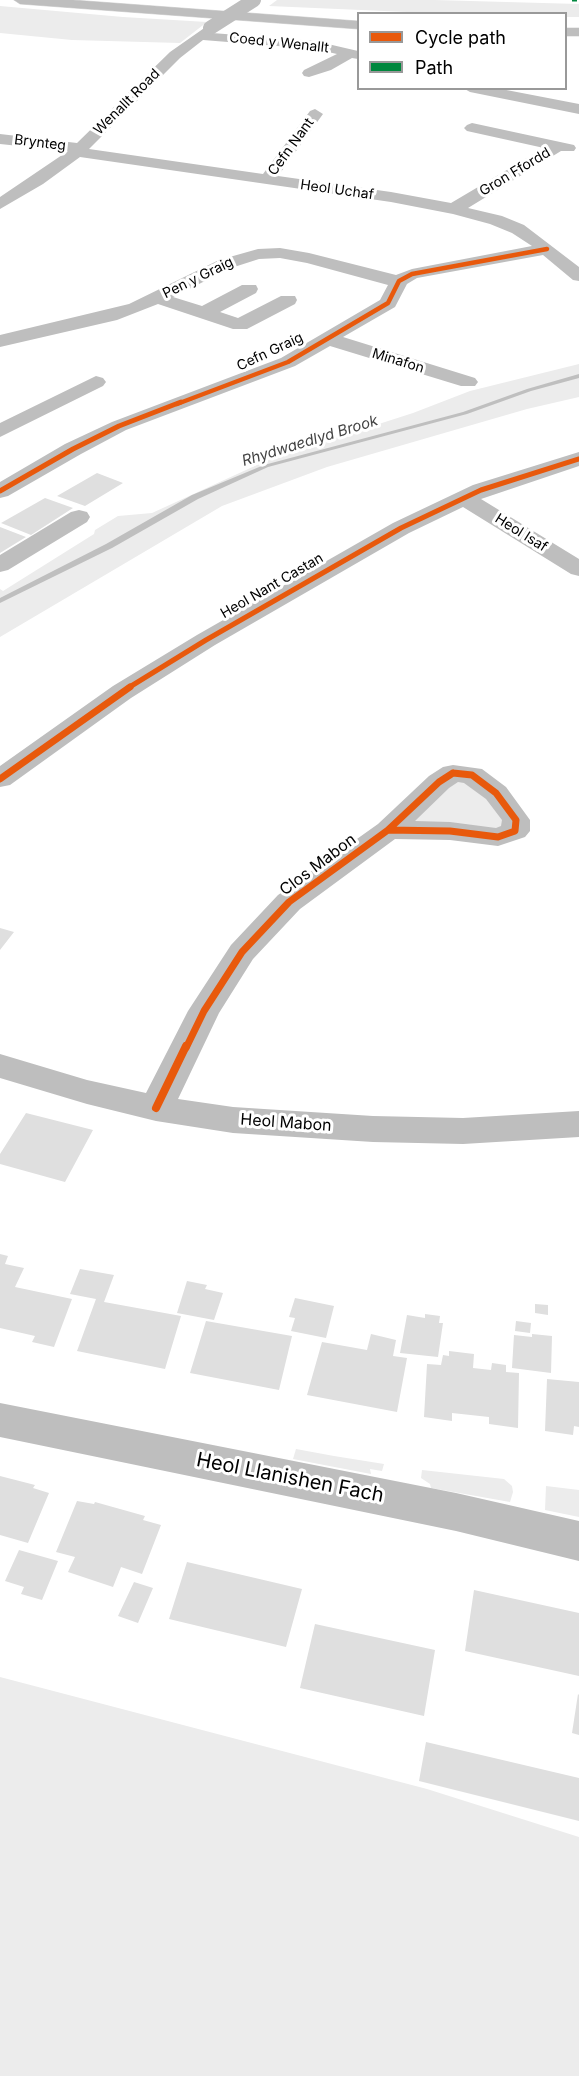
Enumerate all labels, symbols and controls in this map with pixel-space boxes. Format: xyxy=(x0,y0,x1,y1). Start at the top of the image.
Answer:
legend xyxy=(357,12,567,90)
text: Cycle path xyxy=(415,27,506,48)
street label: Coed y Wenallt xyxy=(228,29,330,57)
text: Path xyxy=(415,57,453,78)
street label: Wenallt Road xyxy=(90,65,164,139)
street label: Cefn Nant xyxy=(265,115,317,179)
street label: Brynteg xyxy=(13,131,67,155)
street label: Gron Ffordd xyxy=(477,144,553,200)
street label: Heol Uchaf xyxy=(299,177,375,203)
street label: Pen y Graig xyxy=(160,254,236,302)
street label: Cefn Graig xyxy=(234,329,306,375)
street label: Minafon xyxy=(370,345,426,377)
water label: Rhydwaedlyd Brook xyxy=(240,412,380,470)
street label: Heol Isaf xyxy=(492,510,550,556)
street label: Heol Nant Castan xyxy=(218,550,326,622)
street label: Clos Mabon xyxy=(276,830,360,900)
street label: Heol Mabon xyxy=(240,1110,332,1136)
street label: Heol Llanishen Fach xyxy=(194,1448,386,1508)

